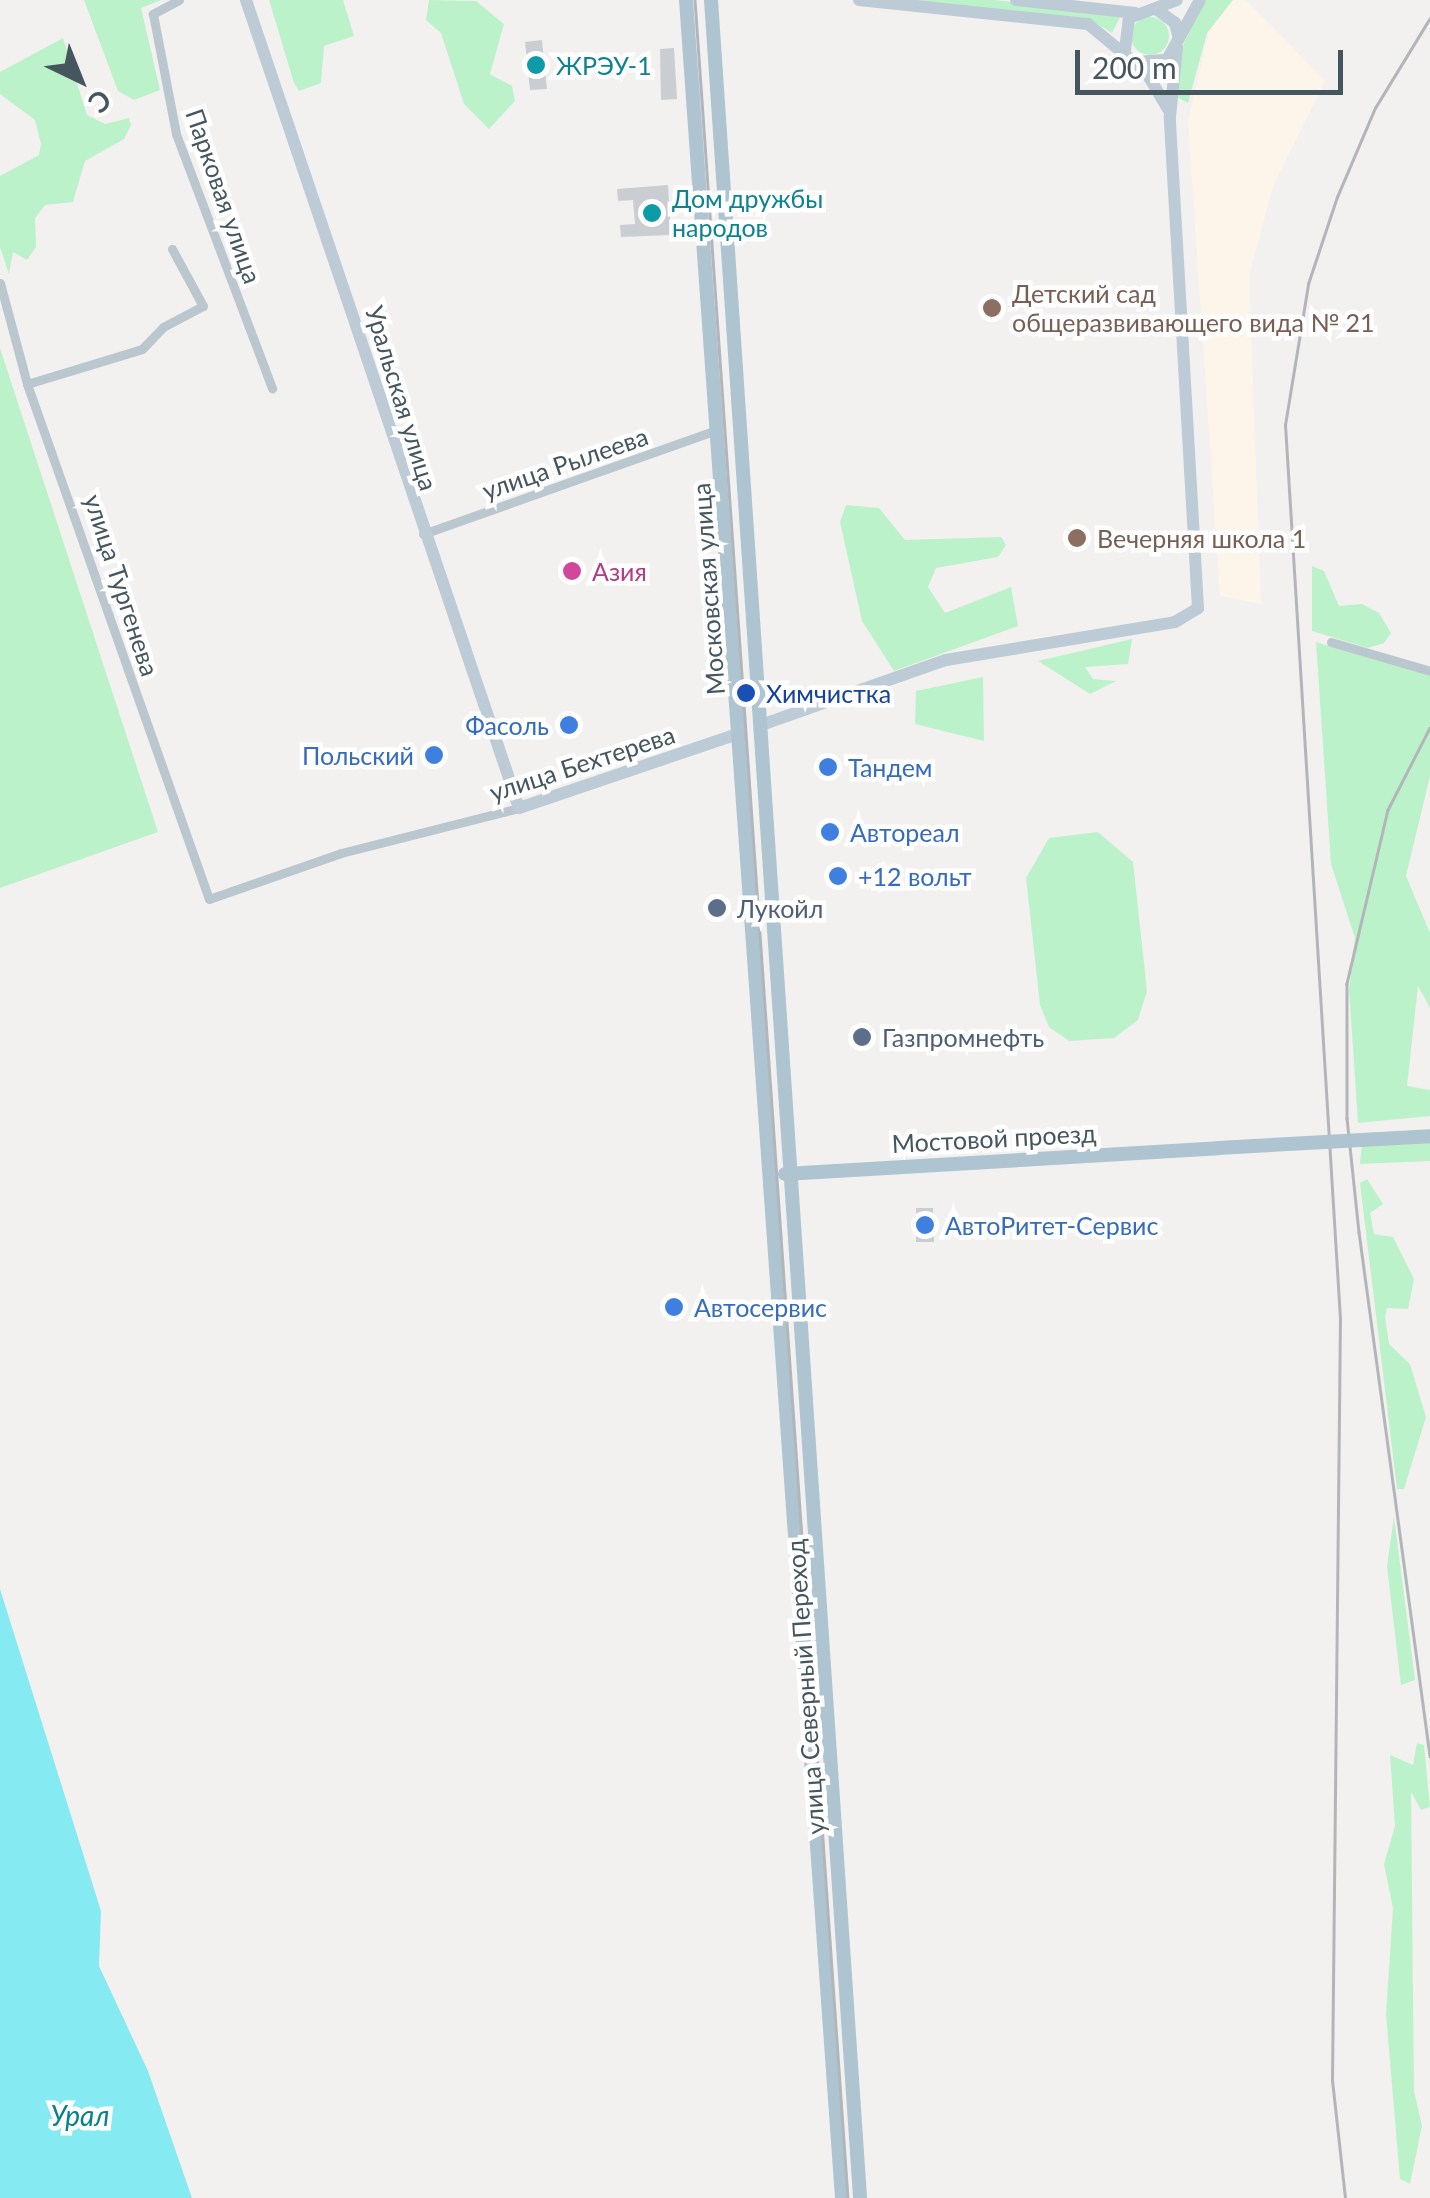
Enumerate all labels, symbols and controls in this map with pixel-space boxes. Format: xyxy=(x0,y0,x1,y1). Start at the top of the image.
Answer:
north arrow xyxy=(30,30,130,130)
scale bar xyxy=(1080,30,1348,92)
text: 200 m xyxy=(1092,49,1177,85)
place label: ЖРЭУ-1 xyxy=(556,50,652,80)
marker: ЖРЭУ-1 xyxy=(525,54,547,76)
text: С xyxy=(82,83,119,121)
street label: Парковая улица xyxy=(180,105,268,287)
place label: Дом дружбы народов xyxy=(672,184,823,243)
marker: Дом дружбы народов xyxy=(641,202,663,224)
place label: Детский сад общеразвивающего вида № 21 xyxy=(1012,279,1375,338)
marker: Детский сад общеразвивающего вида № 21 xyxy=(981,297,1003,319)
street label: Уральская улица xyxy=(360,302,444,494)
street label: улица Рылеева xyxy=(478,421,652,505)
street label: Московская улица xyxy=(686,482,730,696)
street label: улица Тургенева xyxy=(78,490,166,680)
place label: Вечерняя школа 1 xyxy=(1097,523,1306,553)
marker: Вечерняя школа 1 xyxy=(1066,527,1088,549)
place label: Азия xyxy=(592,556,647,586)
marker: Азия xyxy=(561,560,583,582)
place label: Химчистка xyxy=(766,678,891,708)
marker: Химчистка xyxy=(735,682,757,704)
place label: Фасоль xyxy=(465,710,549,740)
marker: Фасоль xyxy=(558,714,580,736)
street label: улица Бехтерева xyxy=(486,719,678,807)
place label: Польский xyxy=(302,740,414,770)
marker: Польский xyxy=(423,744,445,766)
place label: Тандем xyxy=(848,752,932,782)
marker: Тандем xyxy=(817,756,839,778)
place label: Автореал xyxy=(850,817,960,847)
marker: Автореал xyxy=(819,821,841,843)
place label: +12 вольт xyxy=(858,861,972,891)
marker: +12 вольт xyxy=(827,865,849,887)
place label: Лукойл xyxy=(737,893,823,923)
marker: Лукойл xyxy=(706,897,728,919)
place label: Газпромнефть xyxy=(882,1022,1044,1052)
marker: Газпромнефть xyxy=(851,1026,873,1048)
street label: Мостовой проезд xyxy=(891,1118,1097,1158)
place label: АвтоРитет-Сервис xyxy=(945,1210,1158,1240)
marker: АвтоРитет-Сервис xyxy=(914,1214,936,1236)
place label: Автосервис xyxy=(694,1292,827,1322)
marker: Автосервис xyxy=(663,1296,685,1318)
street label: улица Северный Переход xyxy=(780,1538,830,1836)
water label: Урал xyxy=(51,2098,109,2132)

